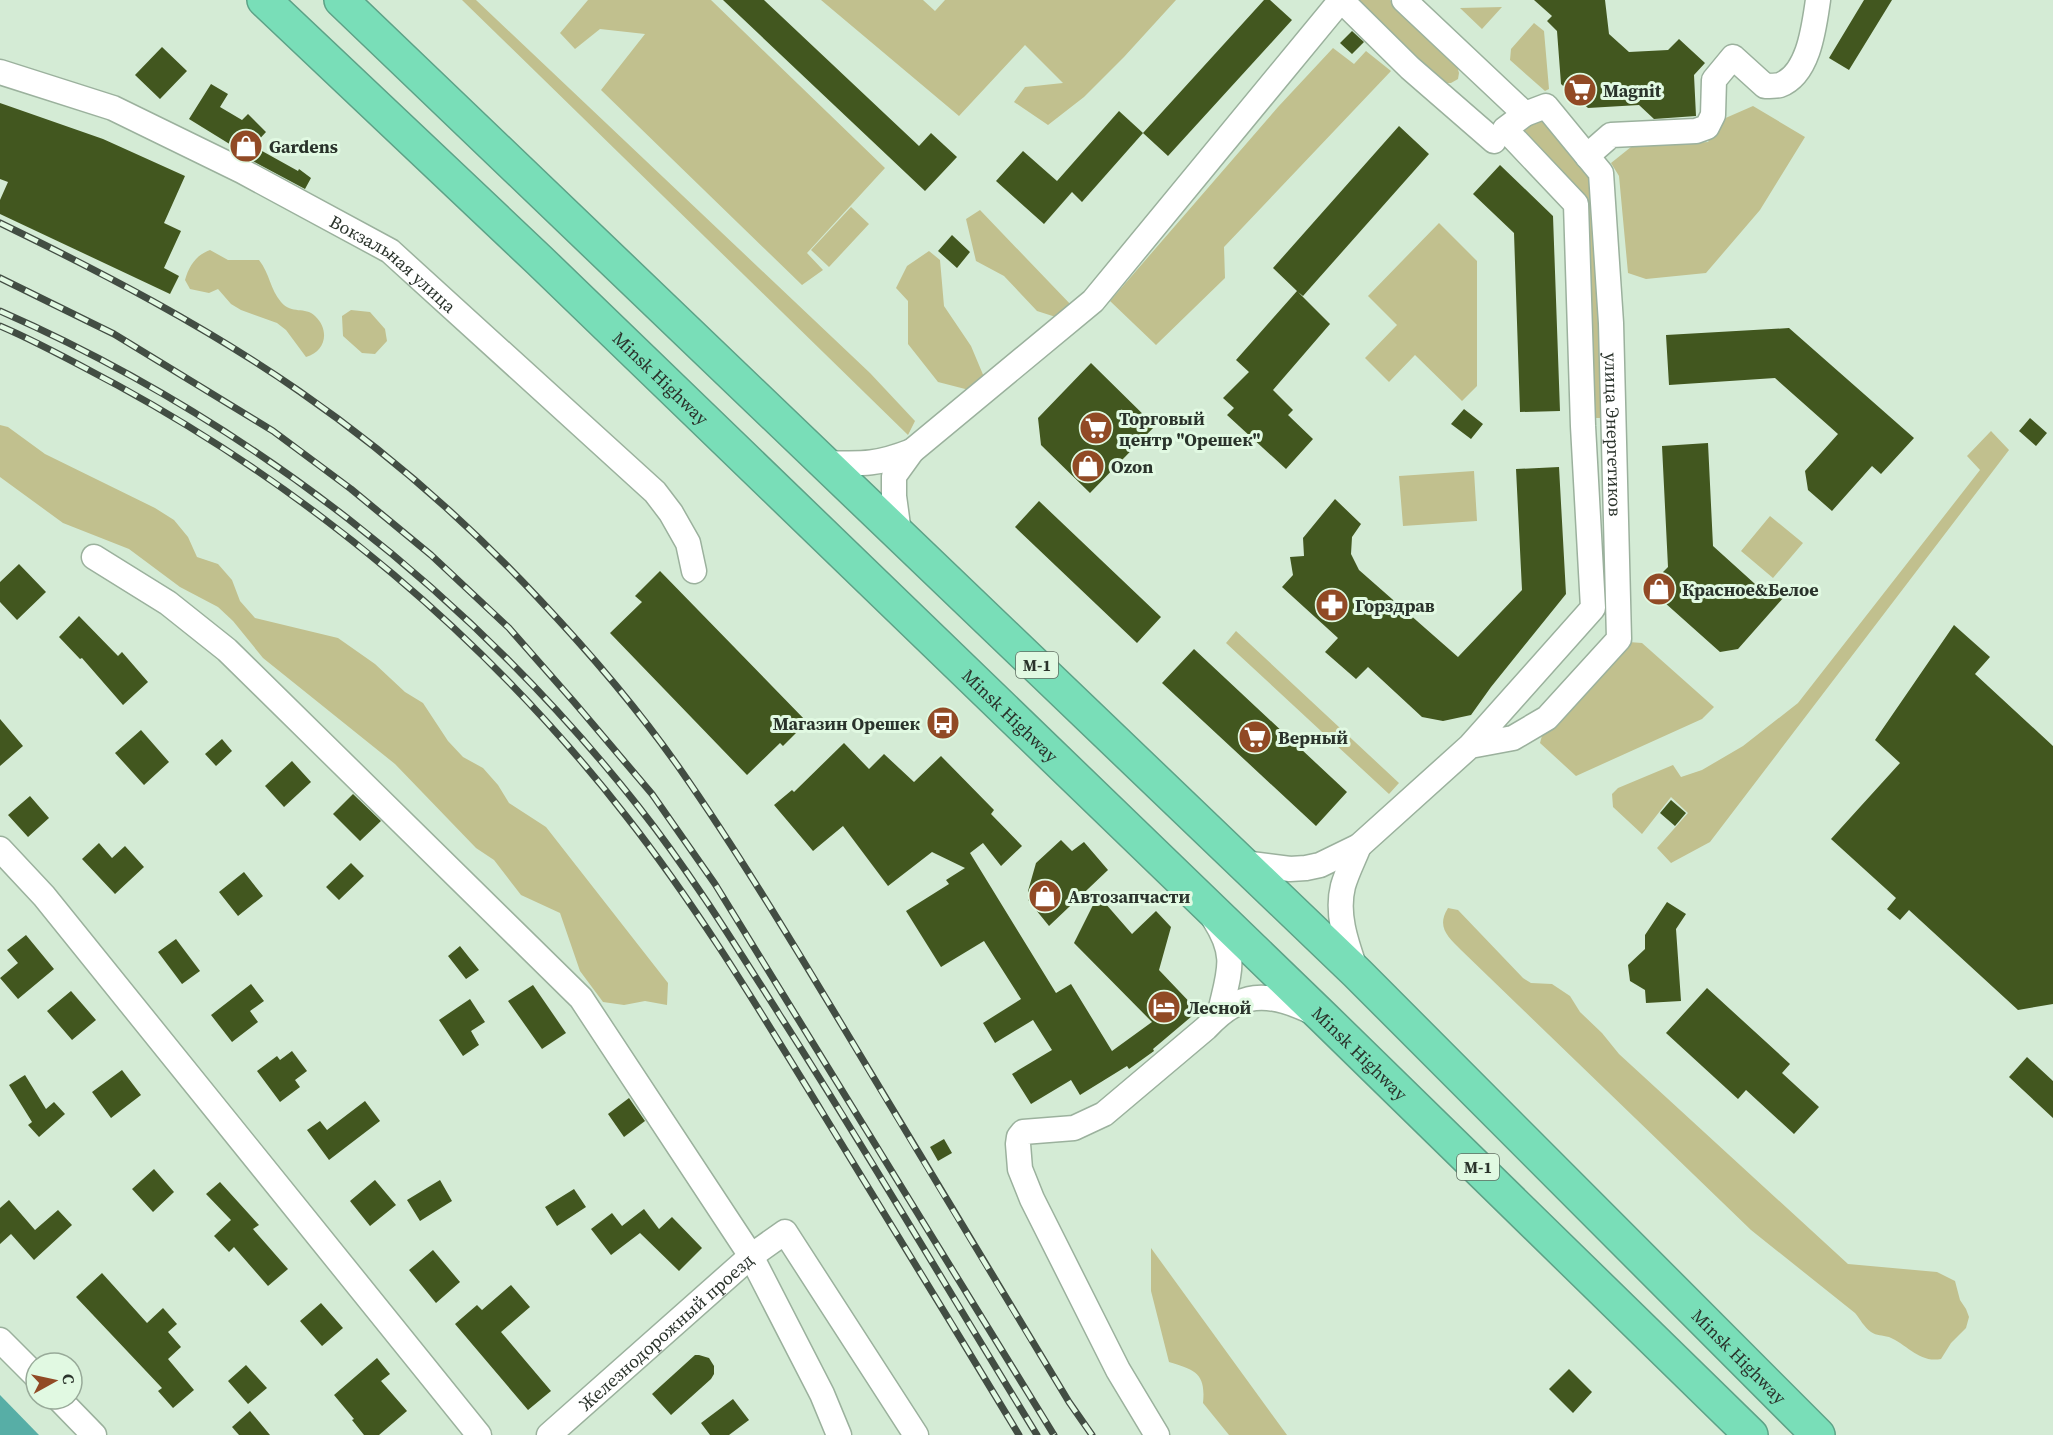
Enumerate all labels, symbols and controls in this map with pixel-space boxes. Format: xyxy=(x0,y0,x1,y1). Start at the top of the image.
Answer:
supermarket icon: Magnit xyxy=(1562,72,1598,108)
place label: Magnit xyxy=(1603,78,1662,103)
shop icon: Gardens xyxy=(228,128,264,164)
place label: Gardens xyxy=(269,134,338,159)
street label: Вокзальная улица xyxy=(325,208,463,319)
street label: Minsk Highway xyxy=(607,325,715,431)
street label: улица Энергетиков xyxy=(1599,352,1628,517)
place label: Торговый центр "Орешек" xyxy=(1119,406,1261,452)
supermarket icon: Торговый центр "Орешек" xyxy=(1078,410,1114,446)
shop icon: Ozon xyxy=(1070,448,1106,484)
place label: Ozon xyxy=(1111,454,1153,479)
shop icon: Красное&Белое xyxy=(1641,571,1677,607)
place label: Красное&Белое xyxy=(1682,577,1819,602)
pharmacy icon: Горздрав xyxy=(1314,587,1350,623)
place label: Горздрав xyxy=(1355,593,1435,618)
road number: М-1 xyxy=(1016,652,1058,678)
street label: Minsk Highway xyxy=(957,663,1065,768)
bus stop icon: Магазин Орешек xyxy=(925,705,961,741)
place label: Магазин Орешек xyxy=(773,711,920,736)
supermarket icon: Верный xyxy=(1237,719,1273,755)
place label: Верный xyxy=(1278,725,1348,750)
shop icon: Автозапчасти xyxy=(1027,878,1063,914)
place label: Автозапчасти xyxy=(1068,884,1191,909)
hotel icon: Лесной xyxy=(1146,989,1182,1025)
place label: Лесной xyxy=(1187,995,1252,1020)
street label: Minsk Highway xyxy=(1307,1001,1414,1106)
road number: М-1 xyxy=(1457,1154,1499,1180)
street label: Железнодорожный проезд xyxy=(573,1247,759,1416)
street label: Minsk Highway xyxy=(1686,1303,1793,1410)
north arrow xyxy=(24,1351,84,1411)
text: С xyxy=(57,1372,80,1385)

